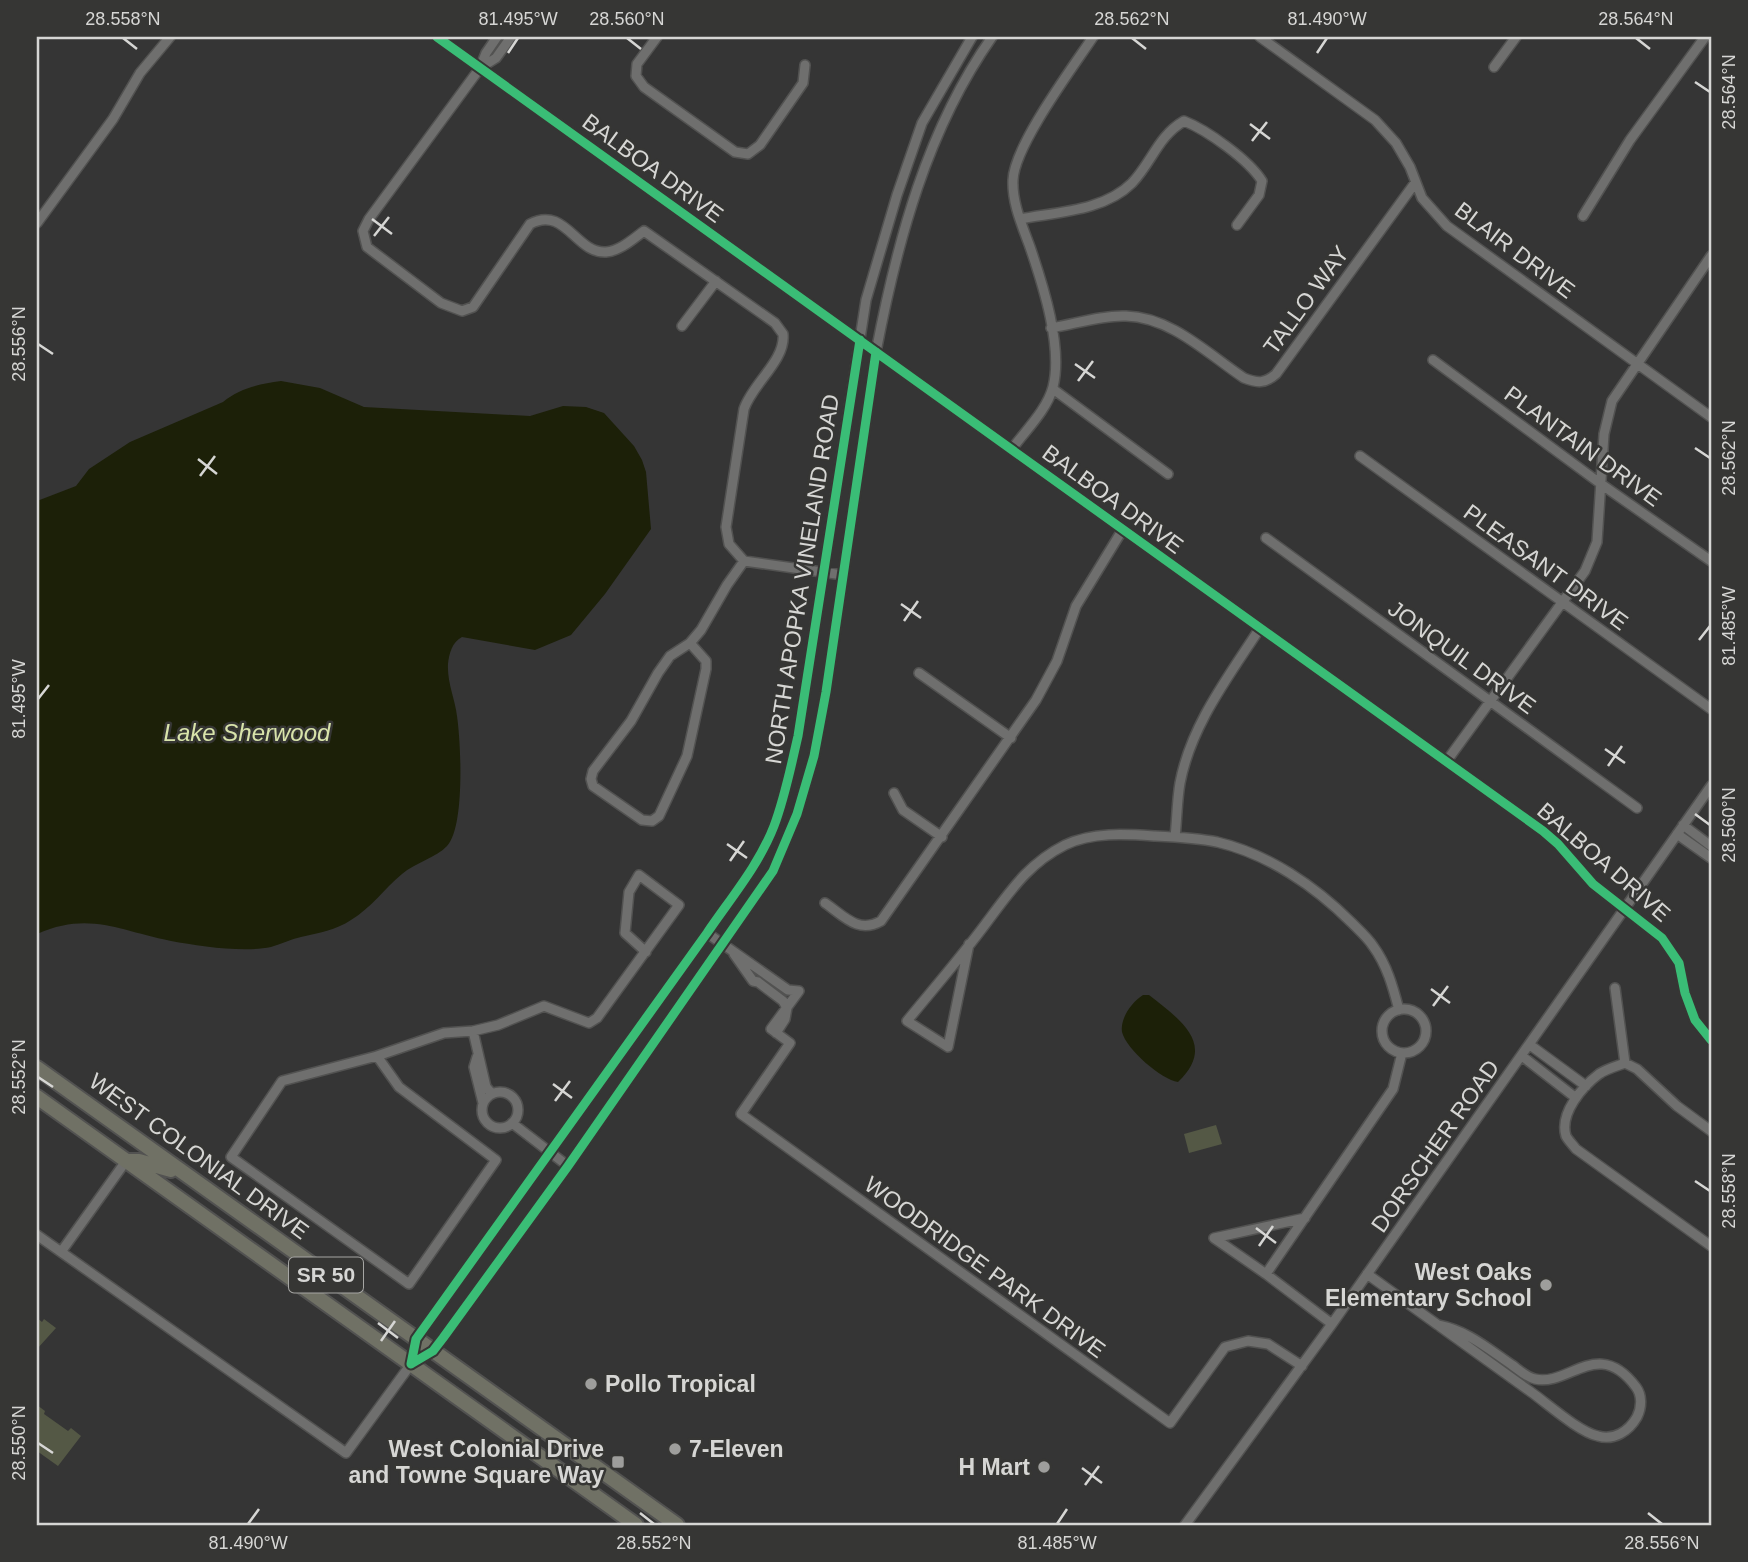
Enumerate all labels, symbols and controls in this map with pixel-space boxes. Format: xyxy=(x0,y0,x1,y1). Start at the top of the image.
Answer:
text: 28.558°N xyxy=(85,9,161,29)
text: 81.495°W xyxy=(478,9,558,29)
text: 28.560°N xyxy=(589,9,665,29)
text: 28.562°N xyxy=(1094,9,1170,29)
text: 81.490°W xyxy=(1287,9,1367,29)
text: 28.564°N xyxy=(1598,9,1674,29)
text: 28.564°N xyxy=(1719,54,1739,130)
street label: BALBOA DRIVE xyxy=(578,108,728,228)
street label: BLAIR DRIVE xyxy=(1450,197,1580,303)
street label: TALLO WAY xyxy=(1258,241,1354,359)
text: 28.556°N xyxy=(9,306,29,382)
street label: PLANTAIN DRIVE xyxy=(1500,380,1666,512)
street label: NORTH APOPKA VINELAND ROAD xyxy=(760,392,844,766)
text: 28.562°N xyxy=(1719,420,1739,496)
street label: BALBOA DRIVE xyxy=(1038,439,1188,559)
street label: PLEASANT DRIVE xyxy=(1459,499,1633,635)
text: 81.485°W xyxy=(1719,586,1739,666)
street label: JONQUIL DRIVE xyxy=(1383,595,1541,719)
text: 81.495°W xyxy=(9,659,29,739)
water label: Lake Sherwood xyxy=(164,719,331,746)
text: 28.560°N xyxy=(1719,787,1739,863)
street label: BALBOA DRIVE xyxy=(1532,797,1676,927)
text: 28.552°N xyxy=(9,1039,29,1115)
street label: DORSCHER ROAD xyxy=(1366,1055,1504,1237)
street label: WEST COLONIAL DRIVE xyxy=(84,1068,314,1244)
text: 28.558°N xyxy=(1719,1153,1739,1229)
street label: WOODRIDGE PARK DRIVE xyxy=(860,1171,1110,1363)
road number: SR 50 xyxy=(289,1258,363,1292)
place label: West Oaks Elementary School xyxy=(1325,1259,1532,1311)
marker: West Oaks Elementary School xyxy=(1538,1277,1554,1293)
place label: Pollo Tropical xyxy=(605,1371,756,1397)
marker: Pollo Tropical xyxy=(583,1376,599,1392)
text: 28.550°N xyxy=(9,1405,29,1481)
place label: West Colonial Drive and Towne Square Way xyxy=(348,1436,604,1488)
place label: 7-Eleven xyxy=(689,1436,784,1462)
marker: 7-Eleven xyxy=(667,1441,683,1457)
marker: West Colonial Drive and Towne Square Way xyxy=(610,1454,626,1470)
place label: H Mart xyxy=(958,1454,1030,1480)
marker: H Mart xyxy=(1036,1459,1052,1475)
text: 81.490°W xyxy=(208,1533,288,1553)
text: 28.552°N xyxy=(616,1533,692,1553)
text: 81.485°W xyxy=(1017,1533,1097,1553)
text: 28.556°N xyxy=(1624,1533,1700,1553)

